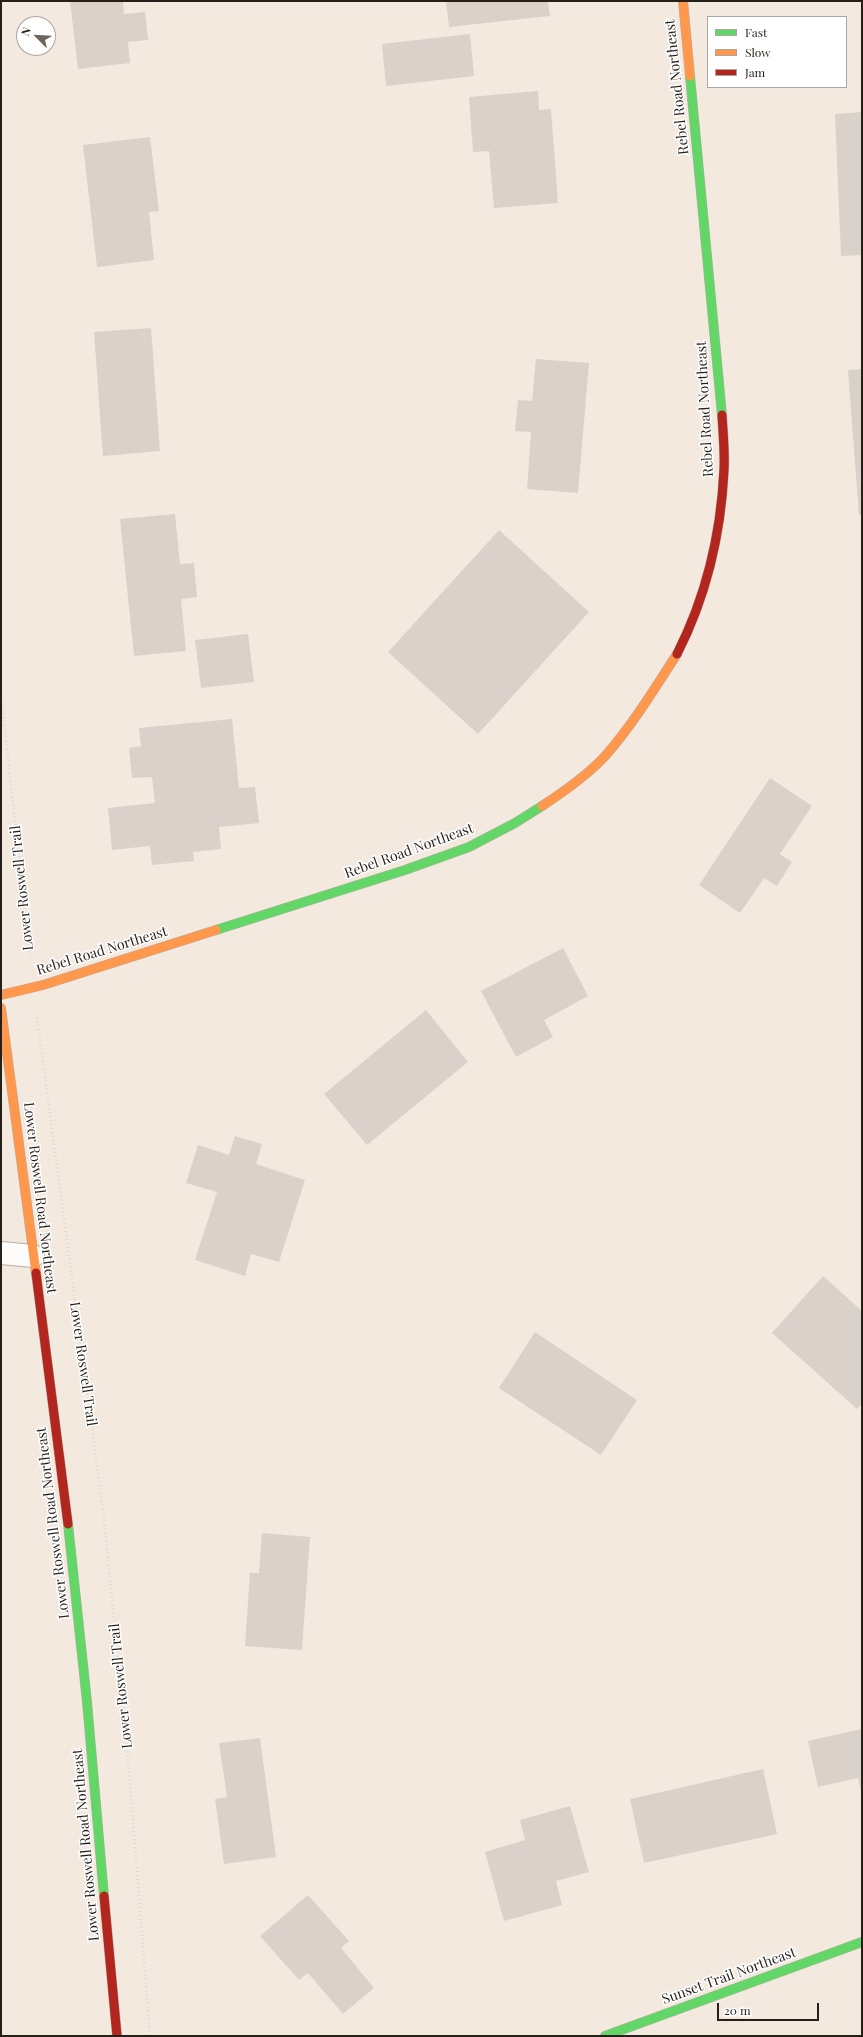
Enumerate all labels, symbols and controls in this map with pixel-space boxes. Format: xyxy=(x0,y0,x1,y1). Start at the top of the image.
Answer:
north arrow xyxy=(16,16,56,56)
legend xyxy=(707,16,847,88)
street label: Rebel Road Northeast xyxy=(662,19,692,155)
text: Fast xyxy=(745,24,767,40)
text: N xyxy=(17,25,34,38)
text: Slow xyxy=(745,44,771,60)
text: Jam xyxy=(745,64,765,80)
street label: Rebel Road Northeast xyxy=(693,341,717,477)
street label: Rebel Road Northeast xyxy=(342,820,476,882)
street label: Lower Roswell Trail xyxy=(7,825,37,951)
street label: Rebel Road Northeast xyxy=(35,923,169,979)
street label: Lower Roswell Road Northeast xyxy=(20,1101,60,1295)
street label: Lower Roswell Trail xyxy=(66,1301,100,1427)
street label: Lower Roswell Road Northeast xyxy=(33,1426,73,1620)
street label: Lower Roswell Trail xyxy=(106,1623,136,1749)
street label: Lower Roswell Road Northeast xyxy=(69,1748,103,1942)
street label: Sunset Trail Northeast xyxy=(660,1944,798,2008)
scale bar xyxy=(719,1995,821,2021)
text: 20 m xyxy=(724,2002,751,2018)

